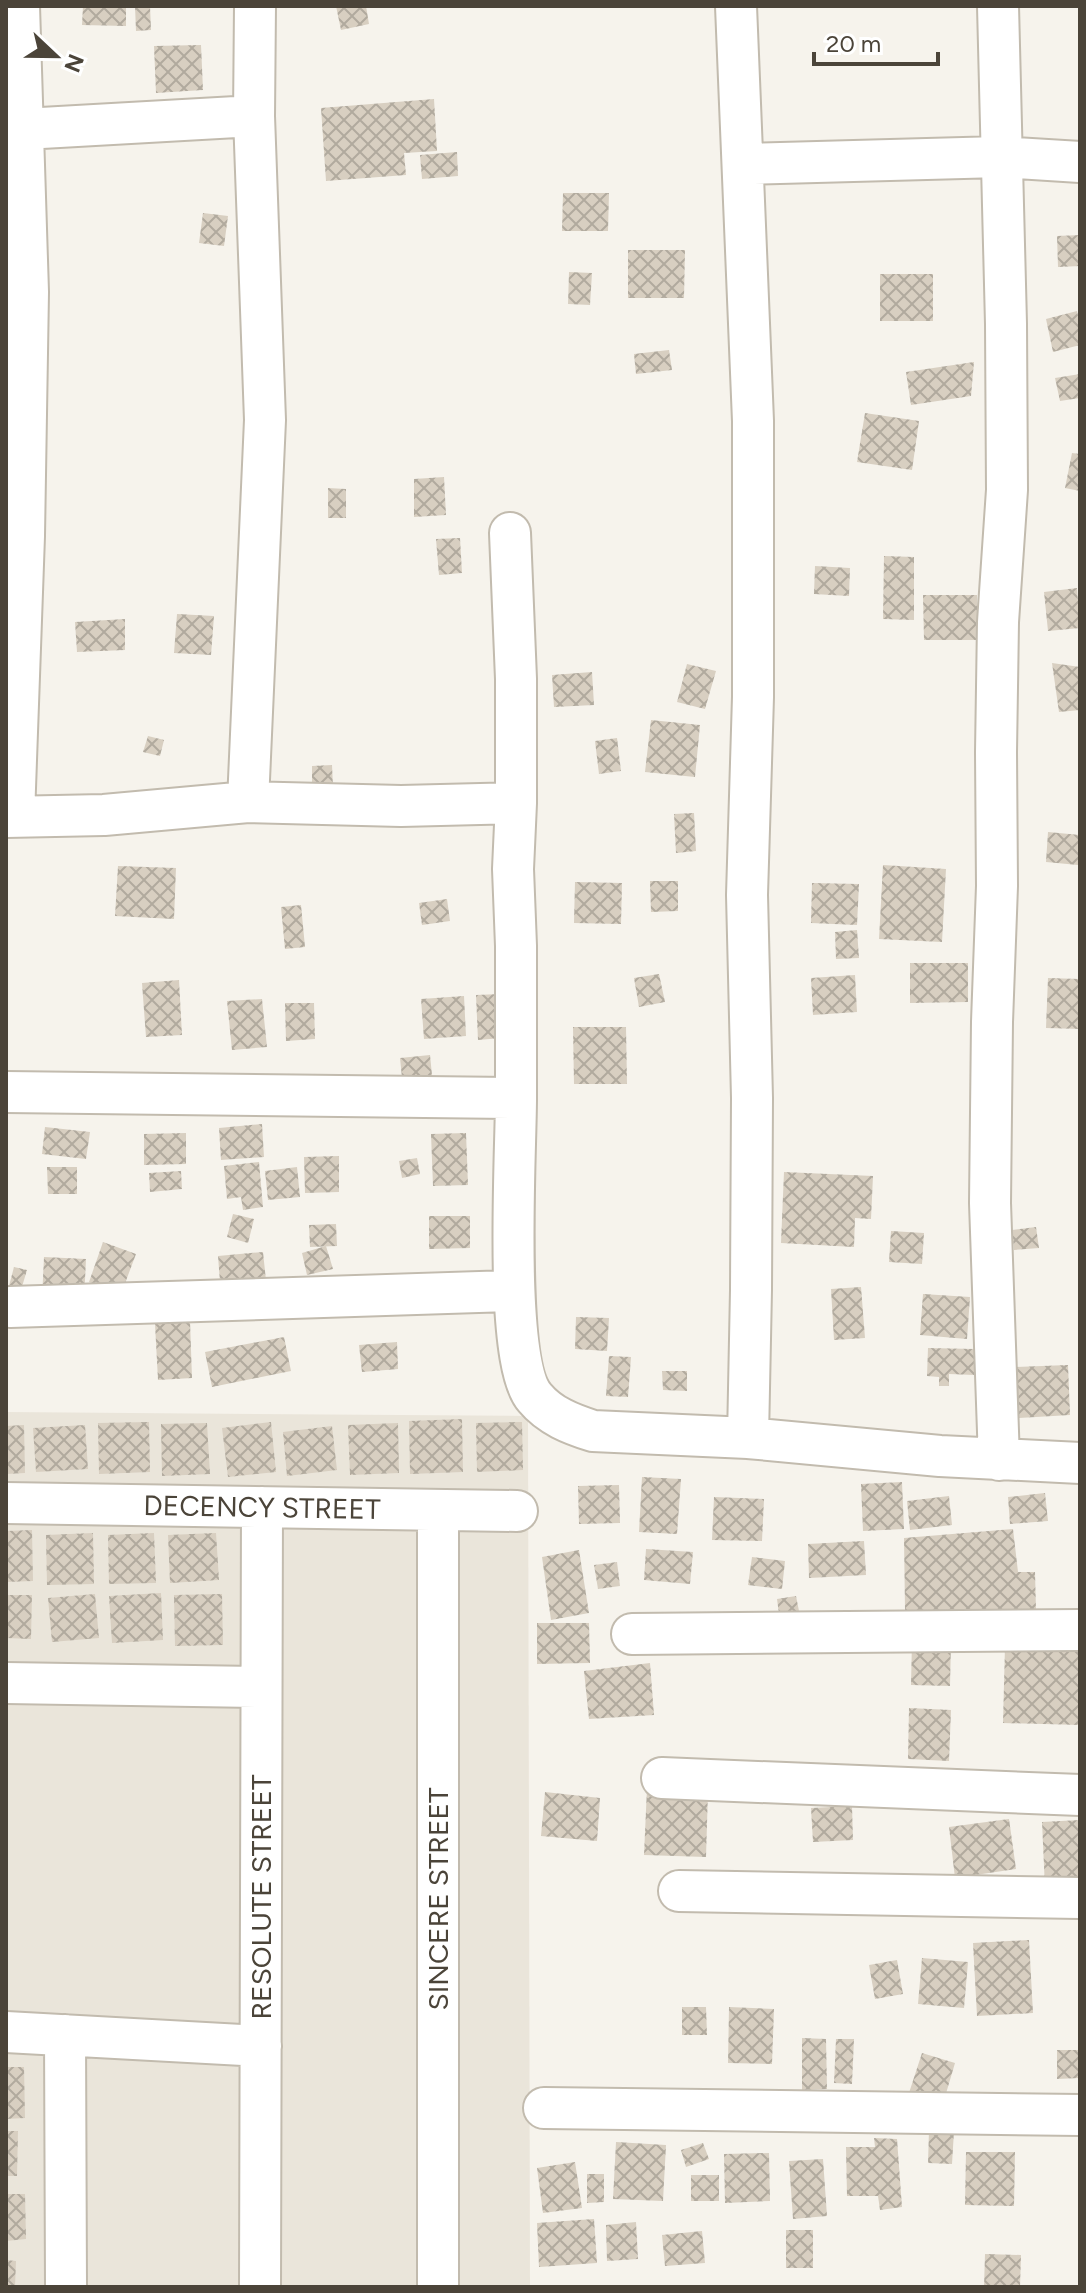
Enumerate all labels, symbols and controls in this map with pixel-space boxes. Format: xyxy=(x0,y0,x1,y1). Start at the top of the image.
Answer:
north arrow xyxy=(16,16,96,96)
scale bar xyxy=(814,16,938,66)
text: 20 m xyxy=(826,29,881,58)
text: N xyxy=(58,50,90,76)
street label: DECENCY STREET xyxy=(143,1488,381,1526)
street label: RESOLUTE STREET xyxy=(244,1774,278,2019)
street label: SINCERE STREET xyxy=(421,1787,455,2011)

